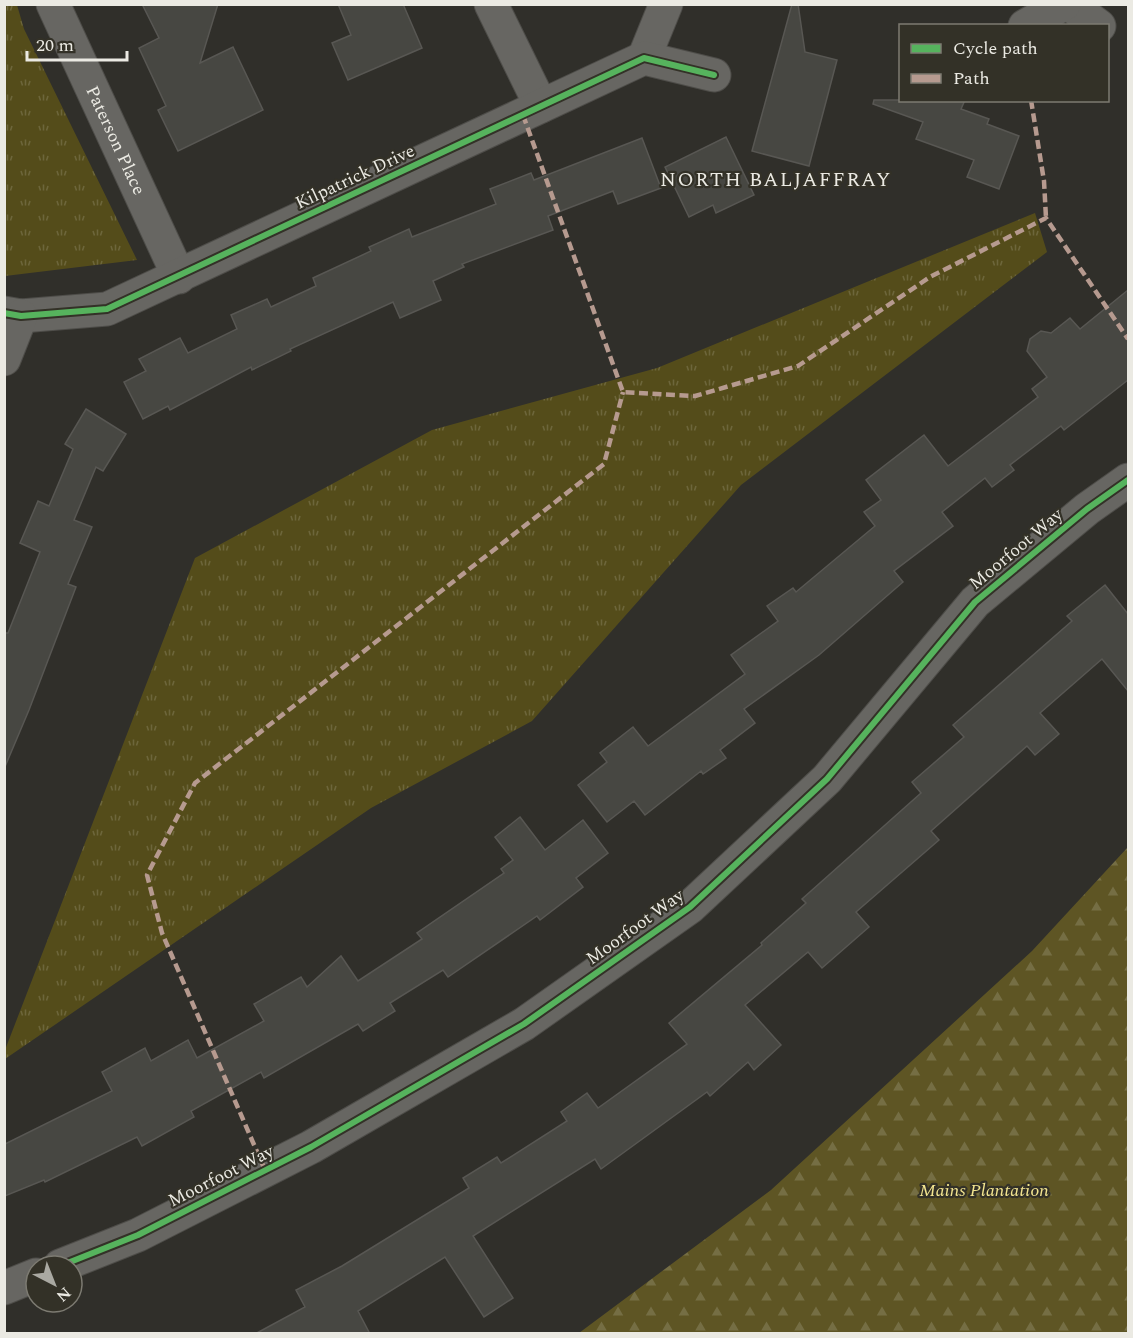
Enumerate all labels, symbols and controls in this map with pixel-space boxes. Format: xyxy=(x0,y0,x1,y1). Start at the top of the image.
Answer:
scale bar xyxy=(27,24,128,62)
legend xyxy=(899,24,1109,102)
text: 20 m xyxy=(36,32,74,59)
text: Cycle path xyxy=(953,35,1038,62)
text: Path xyxy=(953,65,990,92)
street label: Paterson Place xyxy=(79,81,153,199)
street label: Kilpatrick Drive xyxy=(291,137,419,217)
district label: NORTH BALJAFFRAY xyxy=(660,165,892,195)
street label: Moorfoot Way xyxy=(963,501,1070,596)
street label: Moorfoot Way xyxy=(580,881,691,972)
street label: Moorfoot Way xyxy=(163,1137,280,1214)
park label: Mains Plantation xyxy=(919,1177,1049,1204)
north arrow xyxy=(24,1254,84,1314)
text: N xyxy=(50,1281,76,1308)

